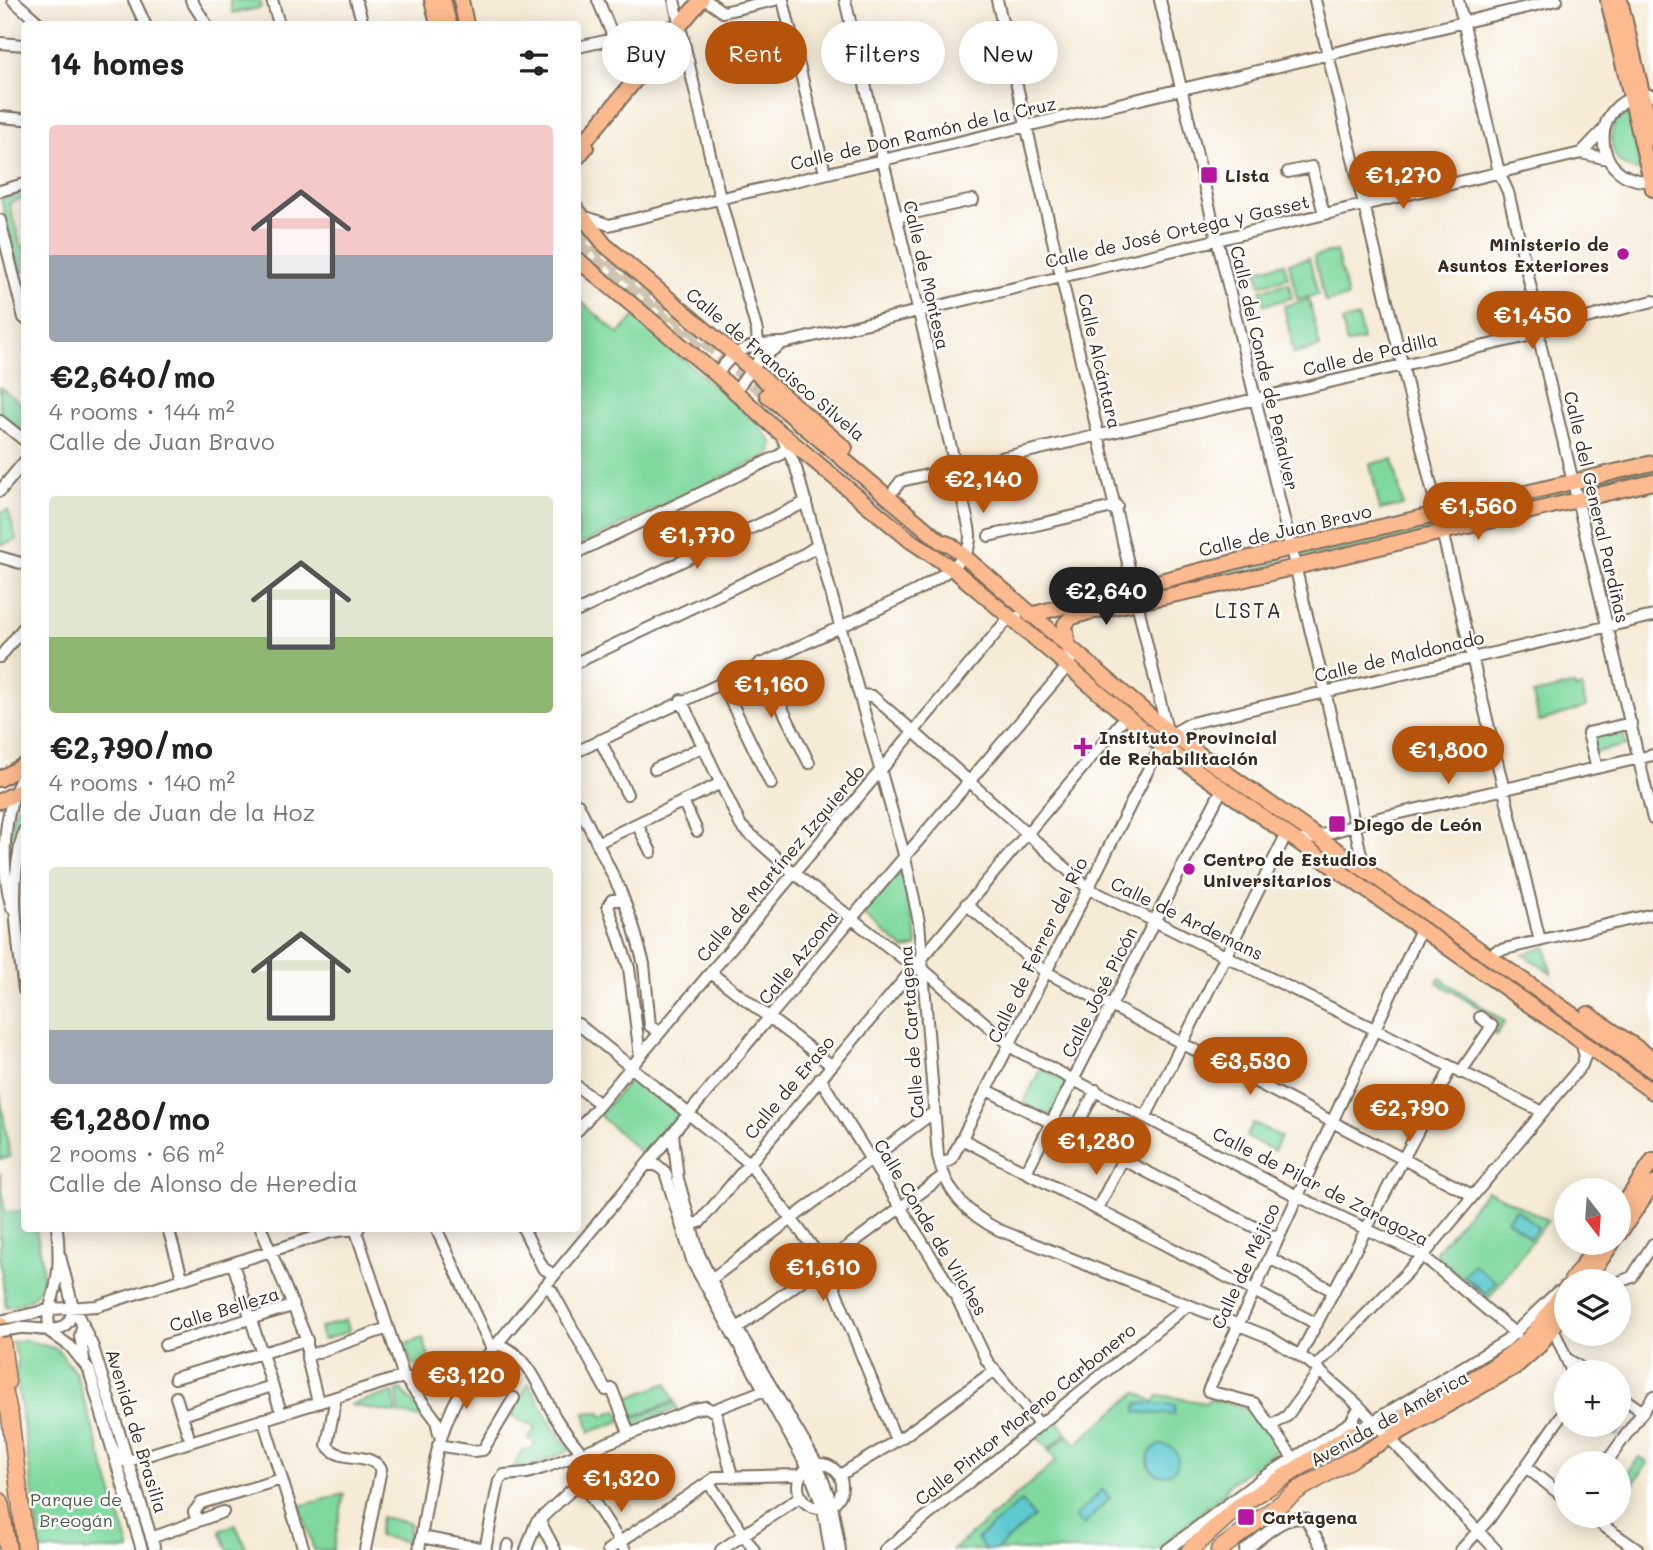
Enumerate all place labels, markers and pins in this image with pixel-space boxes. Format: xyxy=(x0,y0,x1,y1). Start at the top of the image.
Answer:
pin: €1,270 xyxy=(1346,152,1460,211)
place label: Lista xyxy=(1225,163,1270,187)
marker: Lista xyxy=(1199,165,1219,185)
place label: Ministerio de Asuntos Exteriores xyxy=(1437,232,1609,277)
marker: Ministerio de Asuntos Exteriores xyxy=(1615,246,1631,262)
pin: €1,450 xyxy=(1475,292,1589,351)
pin: €2,140 xyxy=(926,456,1040,515)
pin: €1,560 xyxy=(1421,482,1535,542)
pin: €1,770 xyxy=(640,512,754,571)
pin: €2,640 xyxy=(1049,568,1163,627)
pin: €1,160 xyxy=(714,660,828,720)
place label: Instituto Provincial de Rehabilitación xyxy=(1099,725,1277,770)
pin: €1,800 xyxy=(1391,726,1505,786)
marker: Instituto Provincial de Rehabilitación xyxy=(1073,737,1093,757)
place label: Diego de León xyxy=(1353,812,1482,836)
marker: Diego de León xyxy=(1327,814,1347,834)
place label: Centro de Estudios Universitarios xyxy=(1203,847,1377,892)
marker: Centro de Estudios Universitarios xyxy=(1181,861,1197,877)
pin: €3,530 xyxy=(1193,1038,1307,1097)
pin: €2,790 xyxy=(1352,1084,1466,1144)
pin: €1,280 xyxy=(1039,1118,1153,1177)
pin: €1,610 xyxy=(766,1244,880,1303)
pin: €3,120 xyxy=(409,1352,523,1411)
pin: €1,320 xyxy=(564,1454,678,1514)
place label: Cartagena xyxy=(1262,1505,1358,1529)
marker: Cartagena xyxy=(1236,1507,1256,1527)

